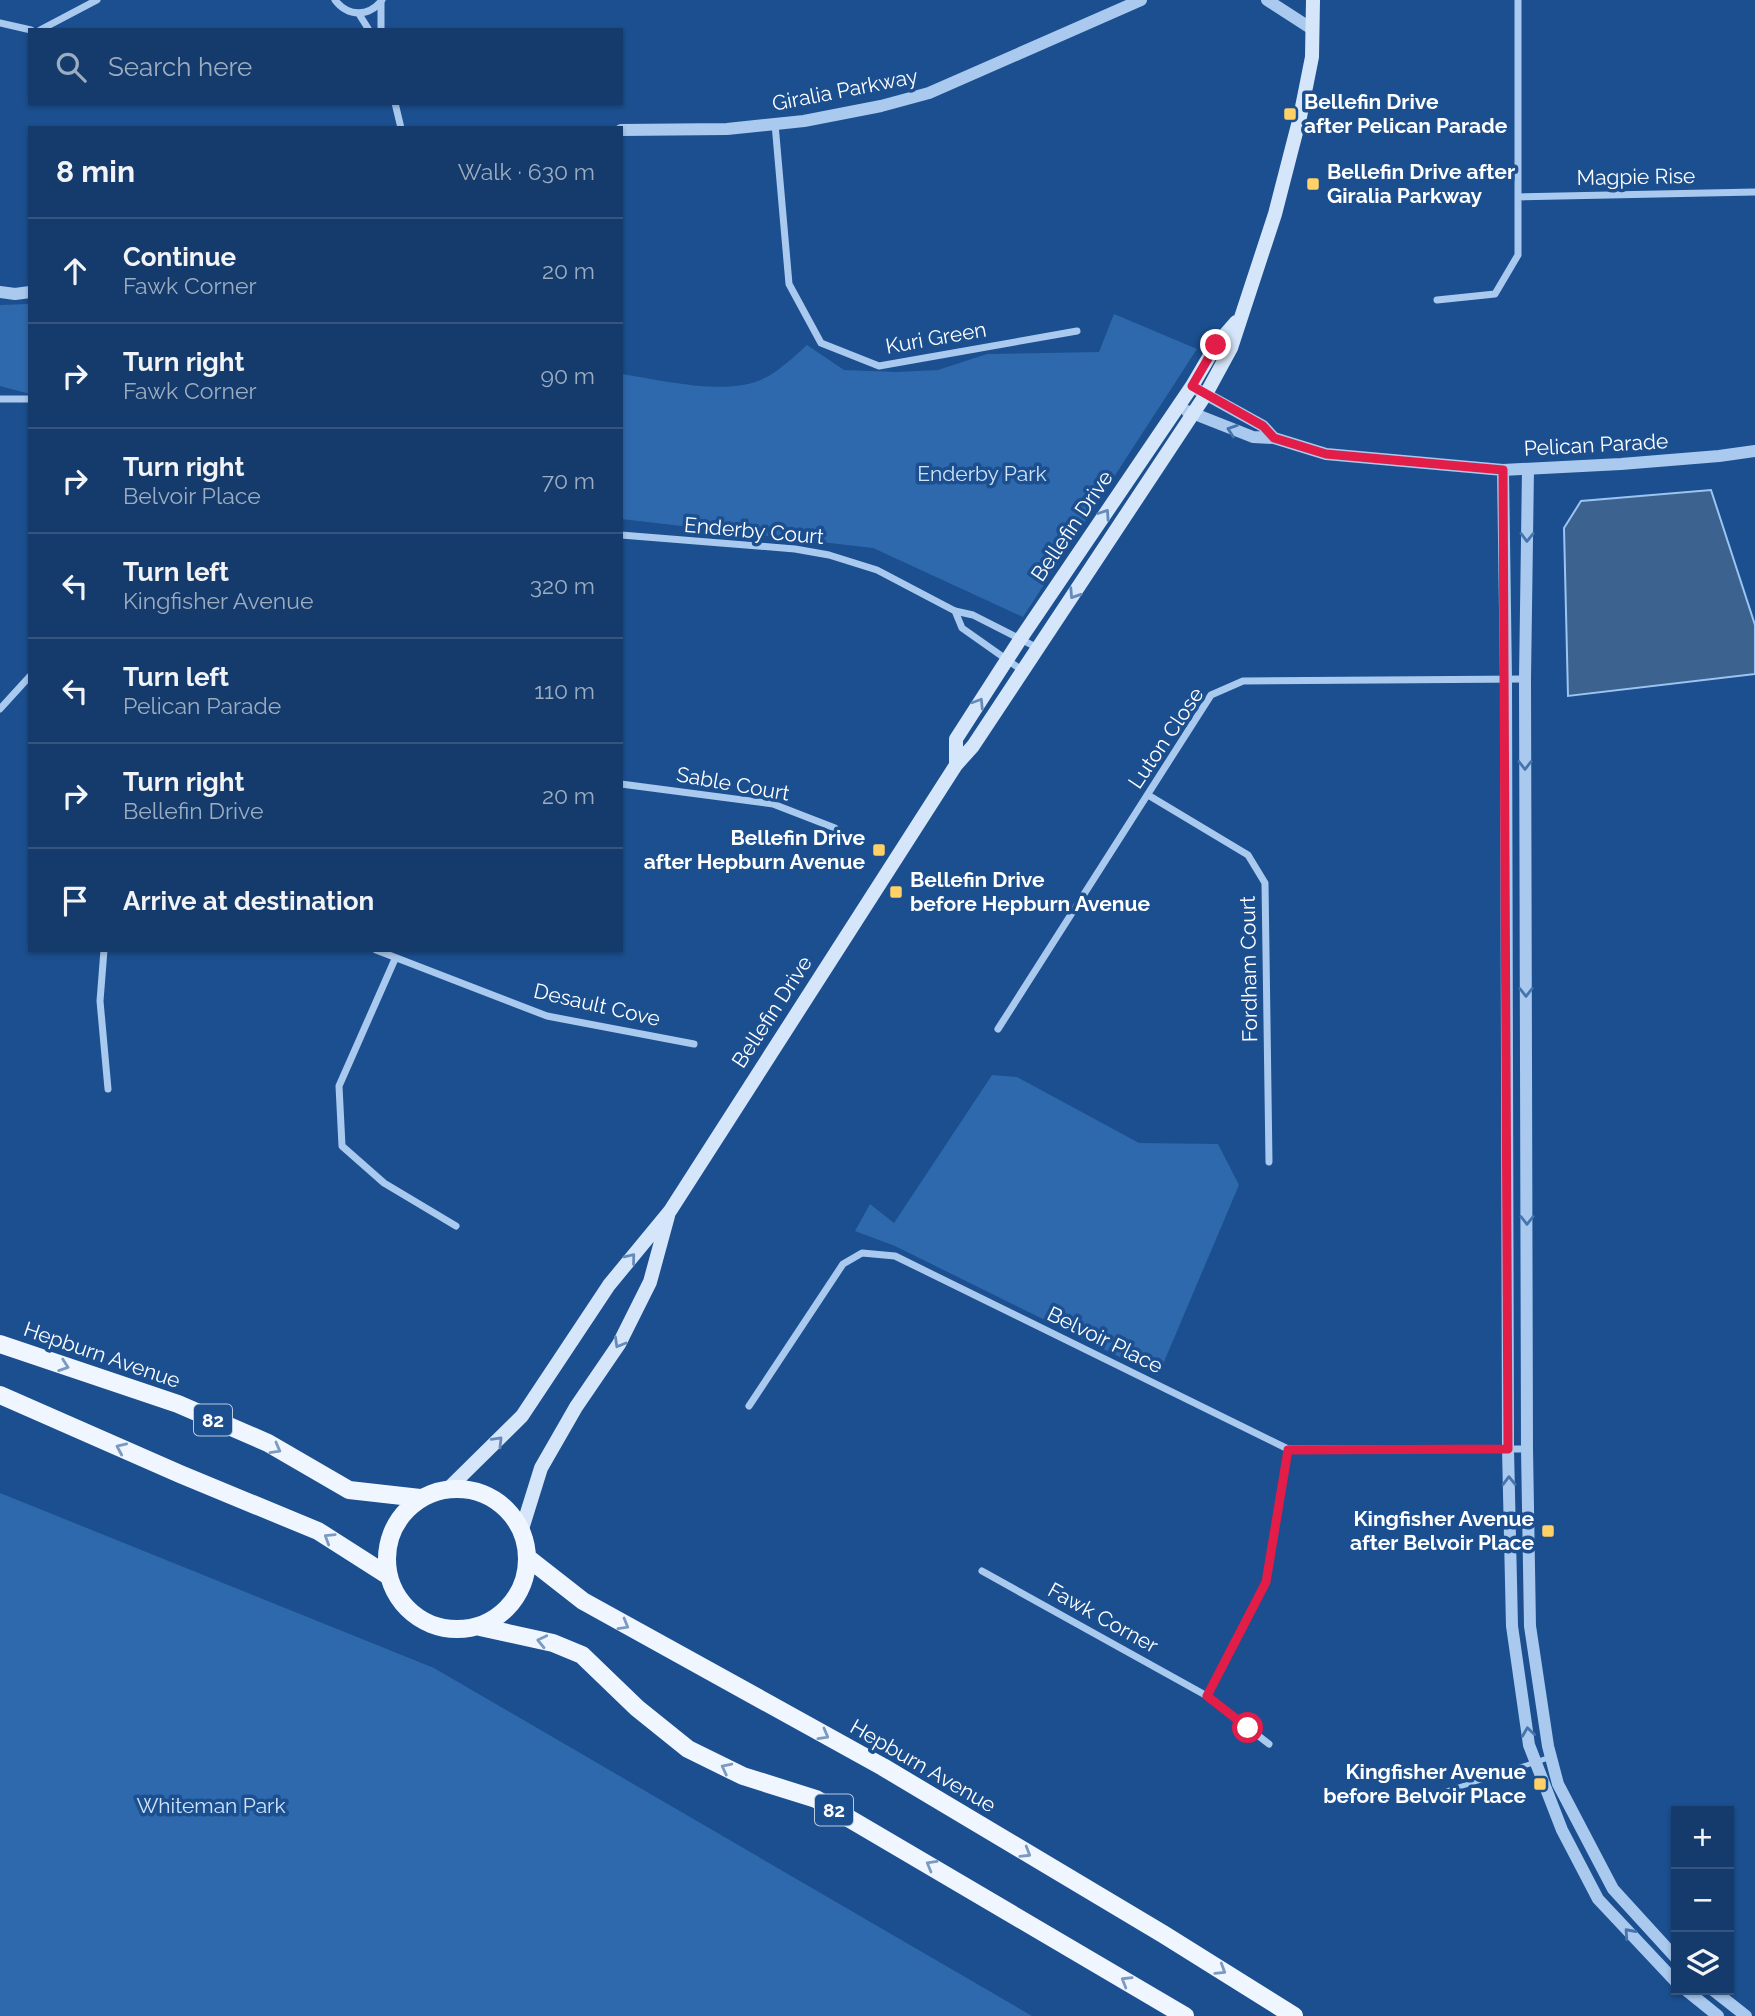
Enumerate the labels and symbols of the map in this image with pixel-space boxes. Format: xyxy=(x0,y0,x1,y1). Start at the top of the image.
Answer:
street label: Giralia Parkway xyxy=(770,63,920,116)
place label: Bellefin Drive after Pelican Parade xyxy=(1304,89,1508,138)
marker: Bellefin Drive after Pelican Parade xyxy=(1282,106,1298,122)
place label: Bellefin Drive after Giralia Parkway xyxy=(1327,159,1515,208)
street label: Magpie Rise xyxy=(1576,163,1696,190)
marker: Bellefin Drive after Giralia Parkway xyxy=(1305,176,1321,192)
street label: Kuri Green xyxy=(884,316,988,359)
route end xyxy=(1200,329,1231,360)
one-way arrow xyxy=(1227,424,1239,438)
street label: Pelican Parade xyxy=(1523,428,1669,461)
park label: Enderby Park xyxy=(917,461,1047,486)
street label: Bellefin Drive xyxy=(1025,466,1118,586)
one-way arrow xyxy=(1097,509,1109,522)
street label: Enderby Court xyxy=(683,512,825,549)
one-way arrow xyxy=(1519,533,1535,543)
one-way arrow xyxy=(1070,586,1083,599)
street label: Luton Close xyxy=(1123,682,1209,793)
one-way arrow xyxy=(970,698,983,711)
one-way arrow xyxy=(1517,760,1533,771)
street label: Sable Court xyxy=(675,761,792,806)
place label: Bellefin Drive after Hepburn Avenue xyxy=(644,825,865,874)
marker: Bellefin Drive after Hepburn Avenue xyxy=(871,842,887,858)
place label: Bellefin Drive before Hepburn Avenue xyxy=(910,867,1150,916)
marker: Bellefin Drive before Hepburn Avenue xyxy=(888,884,904,900)
street label: Fordham Court xyxy=(1235,896,1262,1042)
street label: Bellefin Drive xyxy=(726,951,817,1072)
street label: Desault Cove xyxy=(531,978,663,1031)
one-way arrow xyxy=(1518,988,1534,998)
one-way arrow xyxy=(1519,1215,1535,1226)
one-way arrow xyxy=(623,1253,636,1265)
street label: Belvoir Place xyxy=(1043,1301,1167,1378)
street label: Hepburn Avenue xyxy=(21,1316,184,1393)
one-way arrow xyxy=(614,1335,627,1348)
one-way arrow xyxy=(58,1358,70,1372)
road number: 82 xyxy=(194,1404,232,1436)
one-way arrow xyxy=(489,1436,502,1449)
one-way arrow xyxy=(269,1441,282,1454)
one-way arrow xyxy=(116,1442,128,1456)
one-way arrow xyxy=(1501,1476,1517,1486)
place label: Kingfisher Avenue after Belvoir Place xyxy=(1350,1506,1534,1555)
marker: Kingfisher Avenue after Belvoir Place xyxy=(1540,1523,1556,1539)
one-way arrow xyxy=(324,1534,337,1547)
street label: Fawk Corner xyxy=(1044,1577,1163,1658)
one-way arrow xyxy=(617,1617,630,1630)
one-way arrow xyxy=(536,1634,548,1649)
route start xyxy=(1232,1712,1263,1743)
street label: Hepburn Avenue xyxy=(846,1714,1001,1817)
one-way arrow xyxy=(1520,1726,1535,1738)
one-way arrow xyxy=(817,1727,829,1740)
place label: Kingfisher Avenue before Belvoir Place xyxy=(1323,1759,1526,1808)
one-way arrow xyxy=(721,1762,733,1776)
marker: Kingfisher Avenue before Belvoir Place xyxy=(1532,1776,1548,1792)
park label: Whiteman Park xyxy=(136,1793,286,1818)
road number: 82 xyxy=(815,1794,853,1826)
one-way arrow xyxy=(1018,1844,1031,1857)
one-way arrow xyxy=(925,1860,938,1873)
one-way arrow xyxy=(1625,1928,1637,1941)
one-way arrow xyxy=(1213,1962,1226,1975)
one-way arrow xyxy=(1121,1976,1134,1989)

